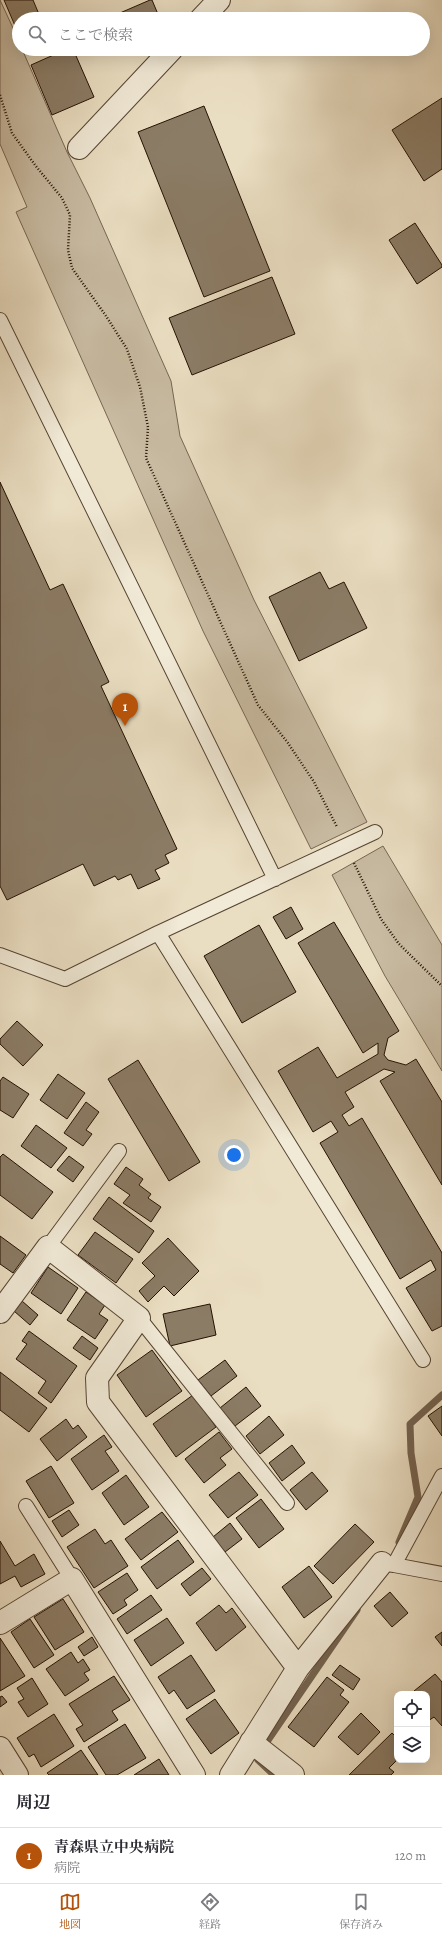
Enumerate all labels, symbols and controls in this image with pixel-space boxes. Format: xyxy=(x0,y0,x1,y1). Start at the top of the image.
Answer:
search box xyxy=(12,12,430,56)
icon: search xyxy=(26,23,48,45)
text: ここで検索 xyxy=(58,25,133,45)
pin: 1 xyxy=(112,693,138,726)
your location xyxy=(224,1145,244,1165)
map controls xyxy=(394,1691,430,1763)
button: locate xyxy=(394,1691,430,1727)
button: layers xyxy=(394,1727,430,1763)
text: 周辺 xyxy=(16,1791,50,1814)
text: 青森県立中央病院 xyxy=(54,1837,174,1857)
text: 1 xyxy=(27,1847,31,1864)
text: 120 m xyxy=(395,1847,426,1864)
text: 病院 xyxy=(54,1859,80,1876)
tab: 地図 xyxy=(59,1891,81,1932)
tab: 経路 xyxy=(199,1891,221,1932)
tab: 保存済み xyxy=(339,1891,383,1932)

